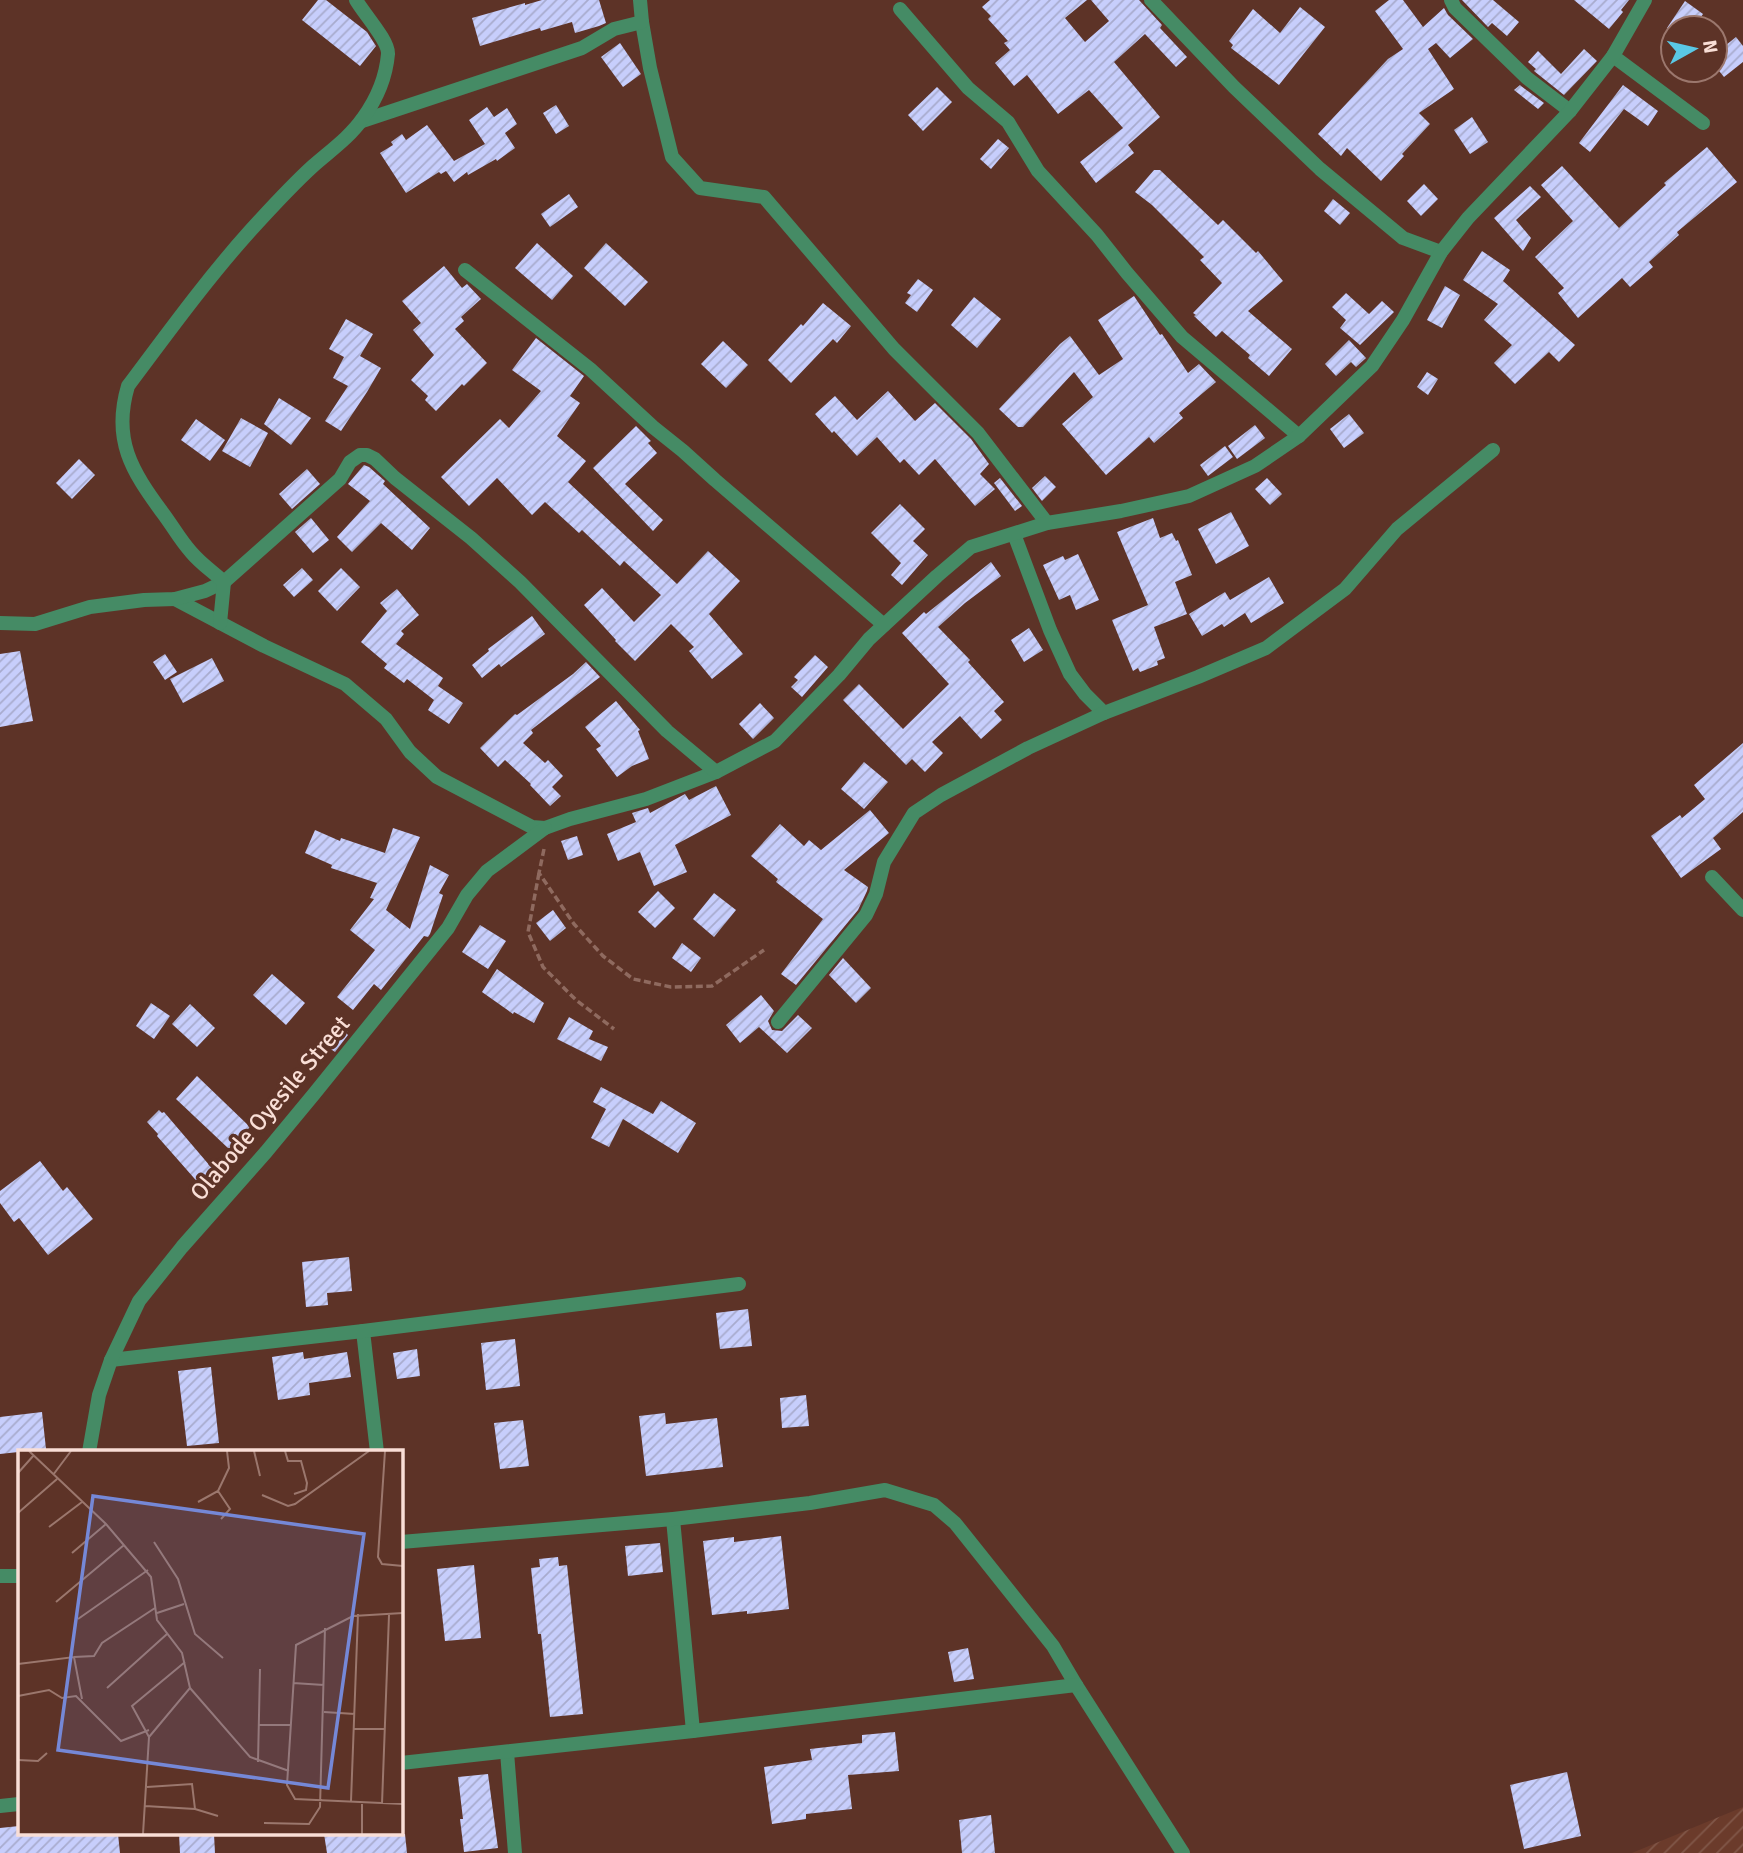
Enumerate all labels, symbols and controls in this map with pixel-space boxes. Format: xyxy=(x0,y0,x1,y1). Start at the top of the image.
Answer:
north arrow xyxy=(1659,14,1729,84)
text: N xyxy=(1697,39,1723,55)
street label: Olabode Oyesile Street xyxy=(184,1009,356,1207)
inset map xyxy=(18,1450,402,1836)

